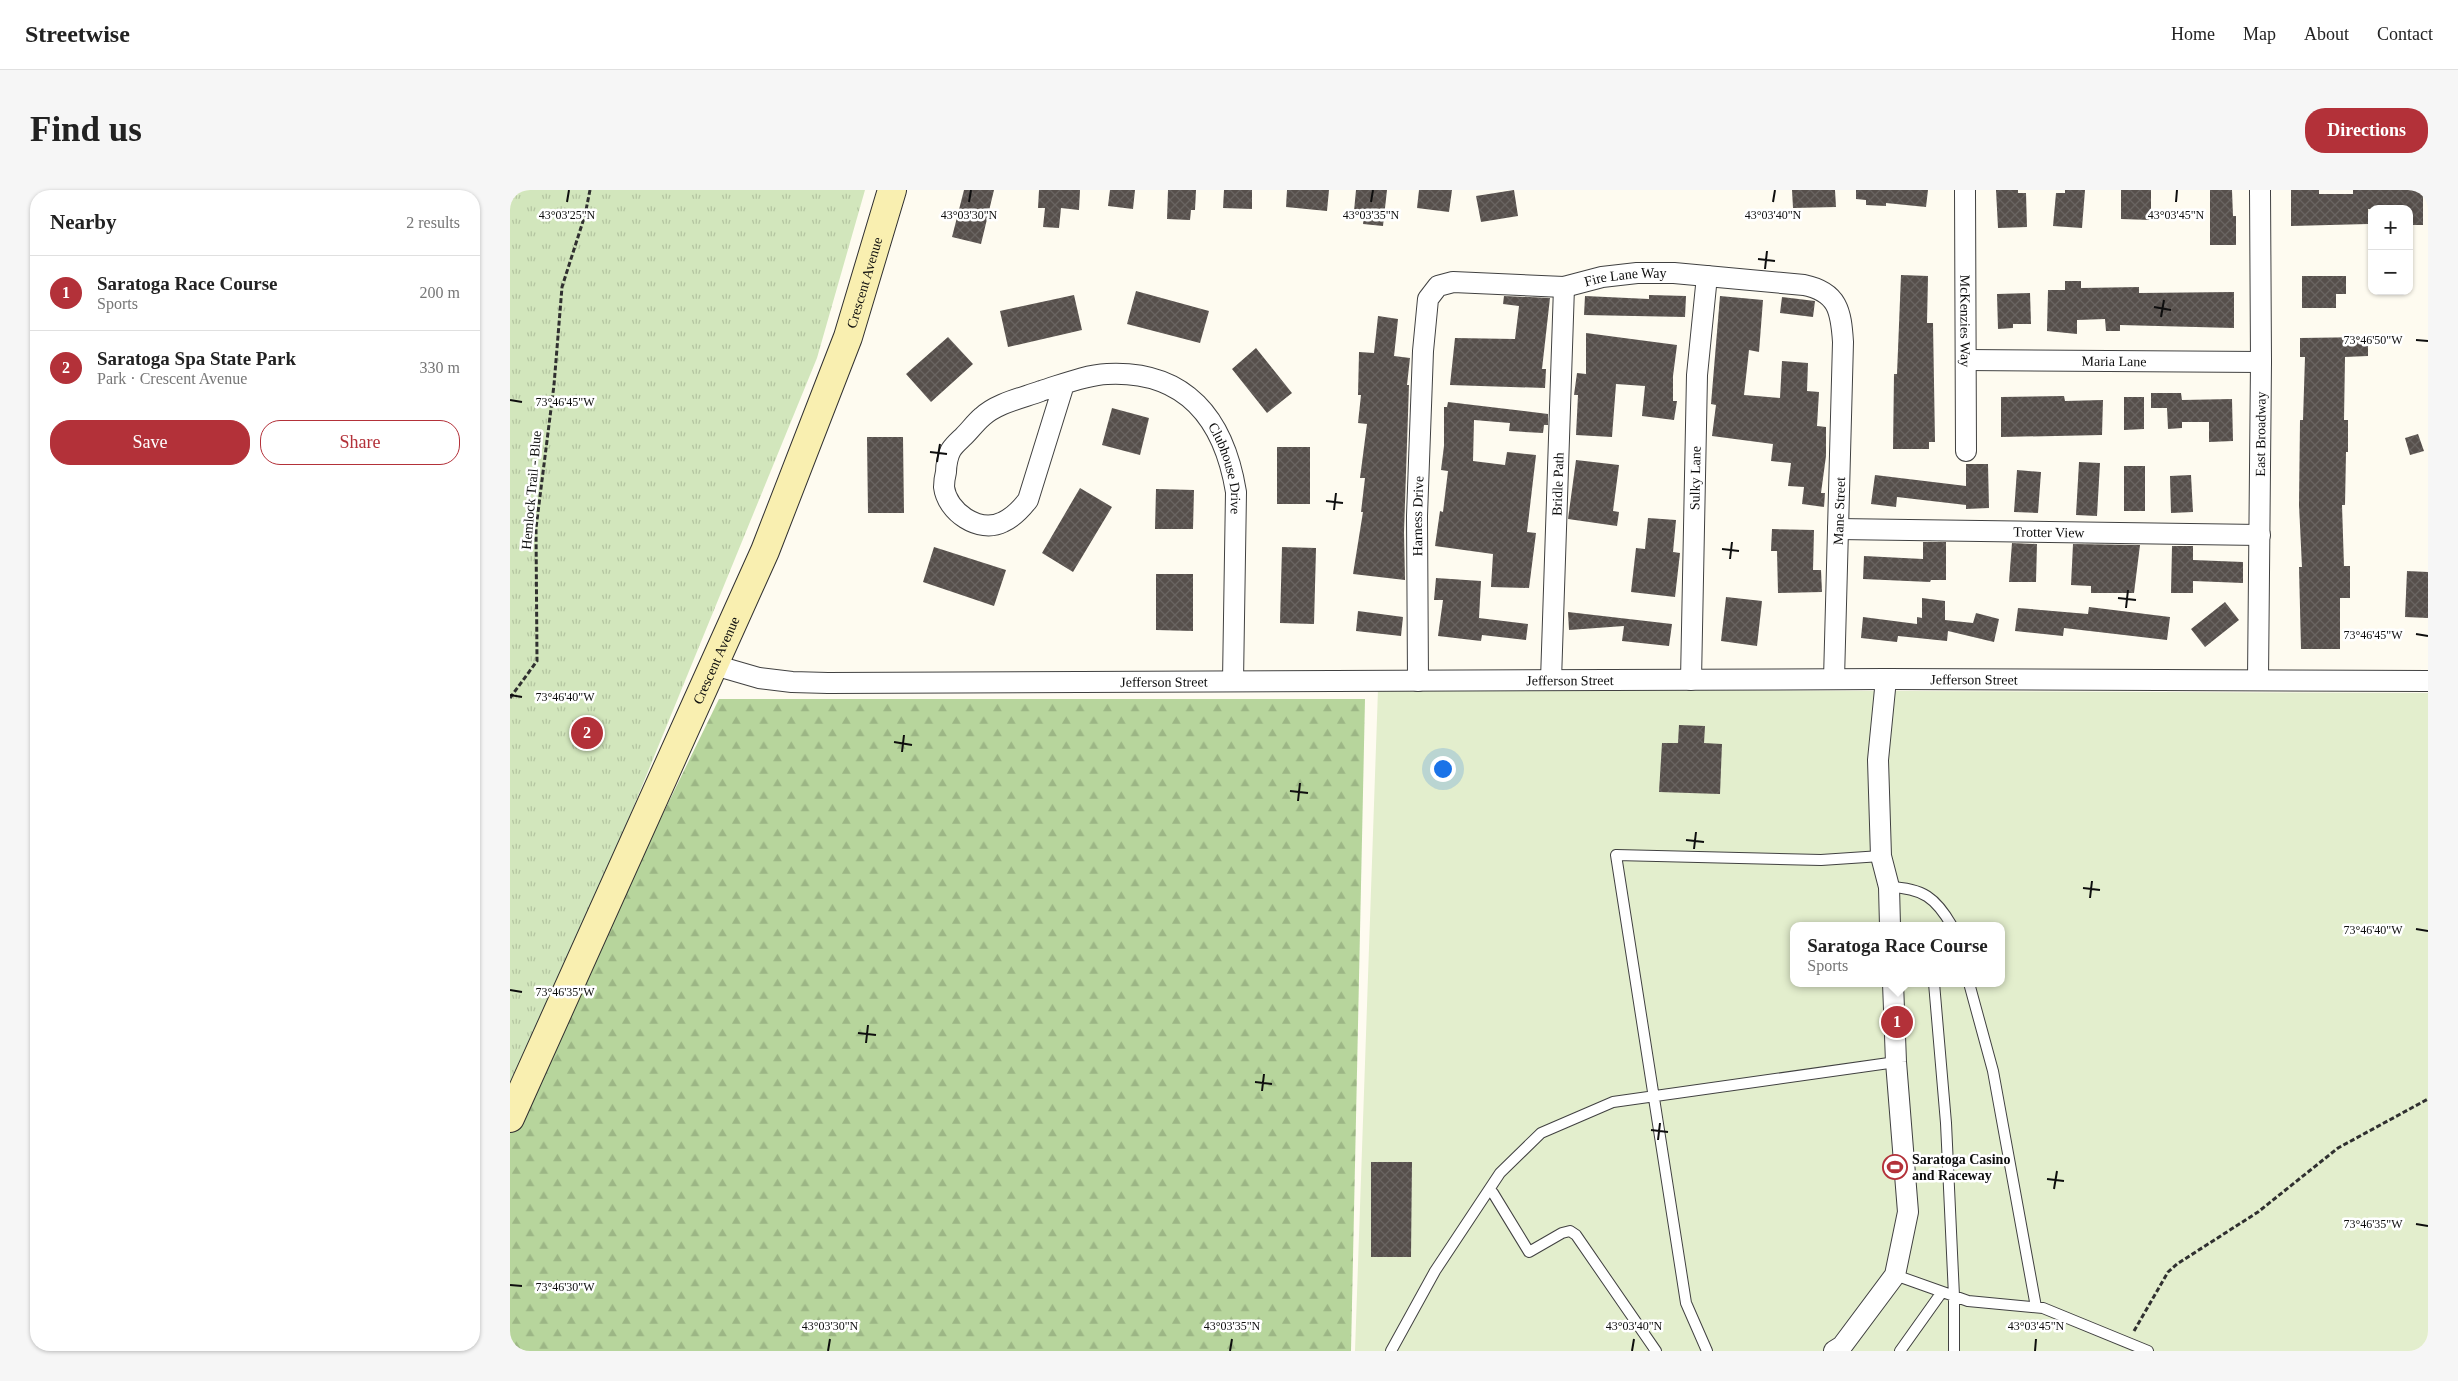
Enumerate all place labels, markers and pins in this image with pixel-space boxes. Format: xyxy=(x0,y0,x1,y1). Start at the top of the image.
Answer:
pin: 2 xyxy=(571,714,603,752)
pin: 1 xyxy=(1881,1003,1913,1041)
place label: Saratoga Casino and Raceway xyxy=(1912,1152,2010,1183)
sports icon: Saratoga Casino and Raceway xyxy=(1882,1154,1908,1180)

